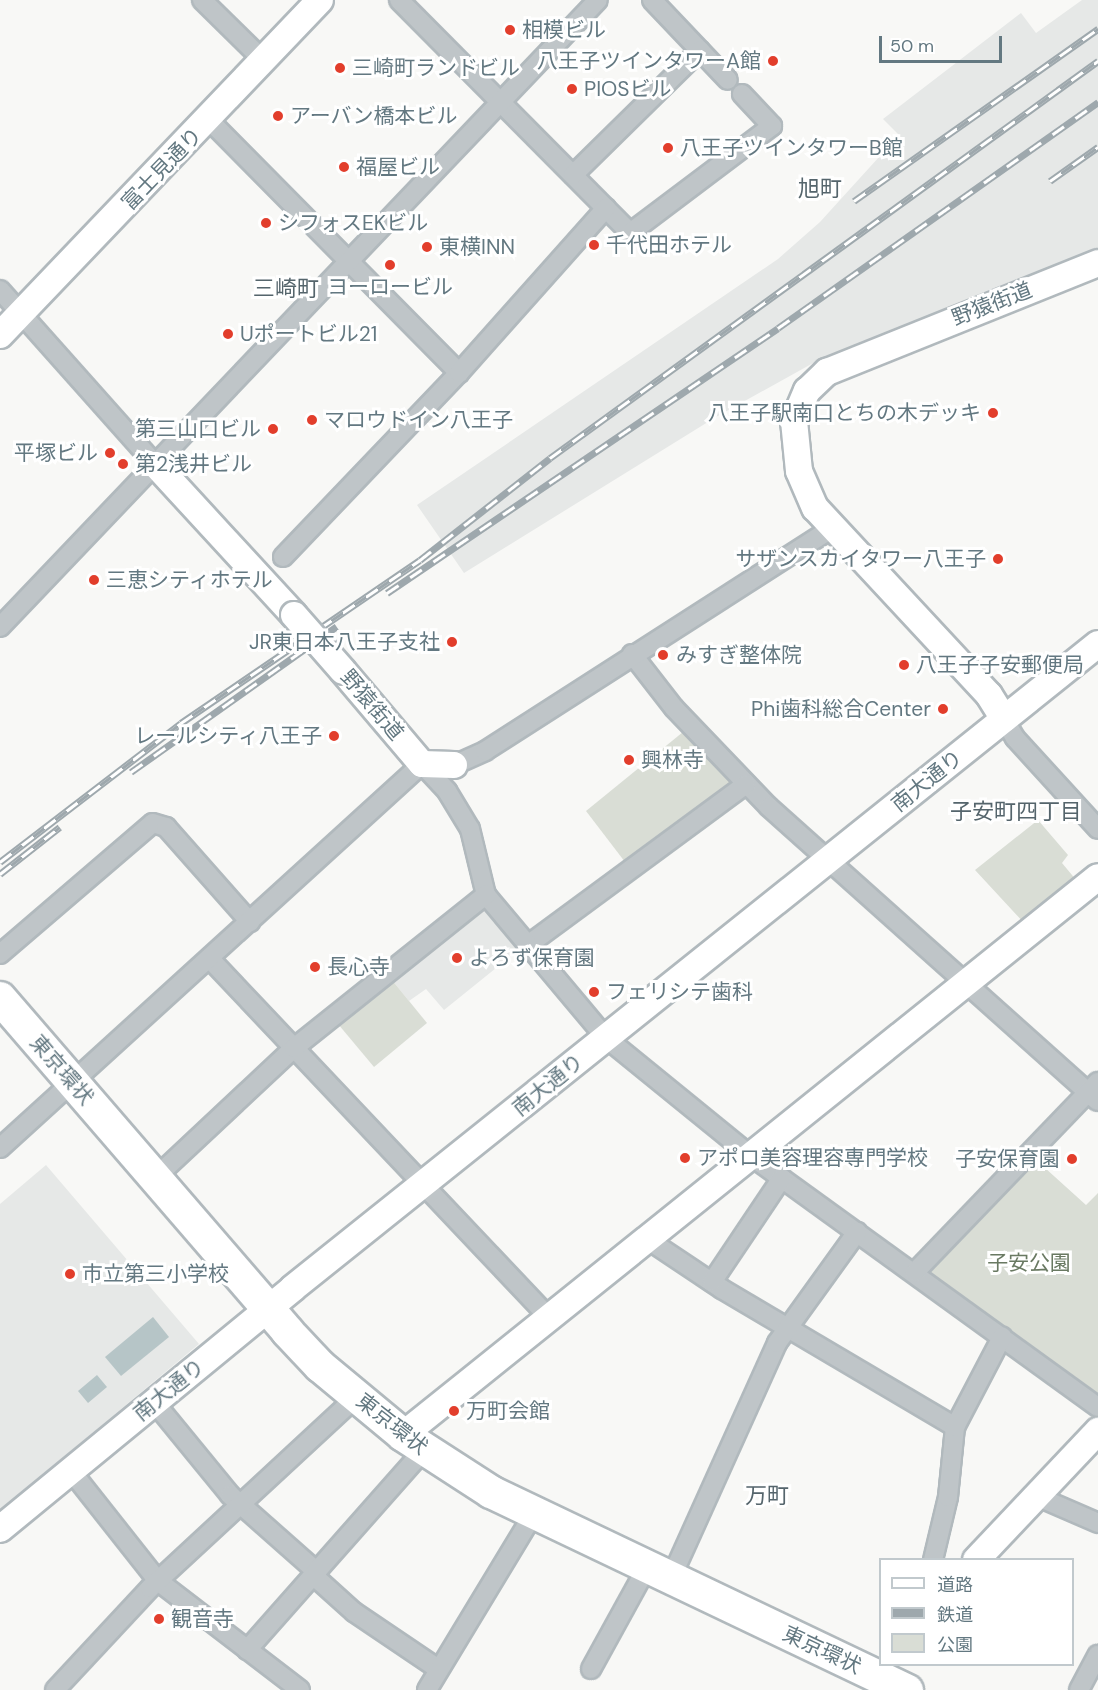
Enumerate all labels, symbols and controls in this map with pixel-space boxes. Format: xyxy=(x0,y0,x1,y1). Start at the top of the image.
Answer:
place label: 相模ビル xyxy=(522,17,606,43)
marker: 相模ビル xyxy=(503,23,517,37)
scale bar xyxy=(882,24,1005,62)
text: 50 m xyxy=(890,34,934,58)
place label: 八王子ツインタワーA館 xyxy=(537,48,761,74)
marker: 八王子ツインタワーA館 xyxy=(766,54,780,68)
place label: 三崎町ランドビル xyxy=(352,55,520,81)
marker: 三崎町ランドビル xyxy=(333,61,347,75)
place label: PIOSビル xyxy=(584,76,672,102)
marker: PIOSビル xyxy=(565,82,579,96)
place label: アーバン橋本ビル xyxy=(290,103,457,129)
marker: アーバン橋本ビル xyxy=(271,109,285,123)
street label: 富士見通り xyxy=(116,122,208,216)
place label: 八王子ツインタワーB館 xyxy=(680,135,903,161)
marker: 八王子ツインタワーB館 xyxy=(661,141,675,155)
place label: 福屋ビル xyxy=(356,154,440,180)
marker: 福屋ビル xyxy=(337,160,351,174)
district label: 旭町 xyxy=(798,176,842,202)
place label: シフォスEKビル xyxy=(278,210,428,236)
marker: シフォスEKビル xyxy=(259,216,273,230)
place label: 千代田ホテル xyxy=(606,232,732,258)
place label: 東横INN xyxy=(439,234,515,260)
marker: 千代田ホテル xyxy=(587,238,601,252)
marker: 東横INN xyxy=(420,240,434,254)
marker: ヨーロービル xyxy=(383,258,397,272)
place label: ヨーロービル xyxy=(327,274,453,300)
district label: 三崎町 xyxy=(253,276,319,302)
street label: 野猿街道 xyxy=(948,277,1036,331)
place label: Uポートビル21 xyxy=(240,321,377,347)
marker: Uポートビル21 xyxy=(221,327,235,341)
place label: 八王子駅南口とちの木デッキ xyxy=(708,400,981,426)
marker: 八王子駅南口とちの木デッキ xyxy=(986,406,1000,420)
place label: マロウドイン八王子 xyxy=(324,407,513,433)
marker: マロウドイン八王子 xyxy=(305,413,319,427)
place label: 第三山口ビル xyxy=(135,416,261,442)
marker: 第三山口ビル xyxy=(266,422,280,436)
place label: 平塚ビル xyxy=(14,440,98,466)
marker: 平塚ビル xyxy=(103,446,117,460)
place label: 第2浅井ビル xyxy=(135,451,252,477)
marker: 第2浅井ビル xyxy=(116,457,130,471)
place label: サザンスカイタワー八王子 xyxy=(734,546,986,572)
marker: サザンスカイタワー八王子 xyxy=(991,552,1005,566)
place label: 三恵シティホテル xyxy=(106,567,274,593)
marker: 三恵シティホテル xyxy=(87,573,101,587)
place label: JR東日本八王子支社 xyxy=(249,629,440,655)
marker: JR東日本八王子支社 xyxy=(445,635,459,649)
place label: みすぎ整体院 xyxy=(676,642,802,668)
marker: みすぎ整体院 xyxy=(654,646,672,664)
place label: 八王子子安郵便局 xyxy=(916,652,1084,678)
marker: 八王子子安郵便局 xyxy=(897,658,911,672)
street label: 野猿街道 xyxy=(335,665,409,745)
place label: Phi歯科総合Center xyxy=(751,696,931,722)
marker: Phi歯科総合Center xyxy=(936,702,950,716)
place label: レールシティ八王子 xyxy=(133,723,322,749)
marker: レールシティ八王子 xyxy=(327,729,341,743)
street label: 南大通り xyxy=(886,745,968,817)
place label: 興林寺 xyxy=(641,747,704,773)
marker: 興林寺 xyxy=(622,753,636,767)
district label: 子安町四丁目 xyxy=(950,799,1082,825)
place label: よろず保育園 xyxy=(469,945,595,971)
marker: よろず保育園 xyxy=(450,951,464,965)
place label: 長心寺 xyxy=(327,954,390,980)
marker: 長心寺 xyxy=(308,960,322,974)
place label: フェリシテ歯科 xyxy=(606,979,753,1005)
marker: フェリシテ歯科 xyxy=(587,985,601,999)
street label: 東京環状 xyxy=(25,1030,99,1110)
street label: 南大通り xyxy=(507,1049,589,1121)
place label: アポロ美容理容専門学校 xyxy=(697,1145,928,1171)
place label: 子安保育園 xyxy=(955,1146,1060,1172)
marker: アポロ美容理容専門学校 xyxy=(678,1151,692,1165)
marker: 子安保育園 xyxy=(1065,1152,1079,1166)
park label: 子安公園 xyxy=(987,1250,1071,1276)
place label: 市立第三小学校 xyxy=(82,1261,229,1287)
marker: 市立第三小学校 xyxy=(63,1267,77,1281)
street label: 南大通り xyxy=(128,1354,210,1426)
street label: 東京環状 xyxy=(351,1388,433,1460)
place label: 万町会館 xyxy=(466,1398,550,1424)
marker: 万町会館 xyxy=(447,1404,461,1418)
district label: 万町 xyxy=(745,1483,789,1509)
legend xyxy=(879,1558,1074,1666)
text: 道路 xyxy=(937,1573,973,1597)
text: 鉄道 xyxy=(937,1603,973,1627)
place label: 観音寺 xyxy=(171,1606,234,1632)
marker: 観音寺 xyxy=(152,1612,166,1626)
street label: 東京環状 xyxy=(779,1621,865,1679)
text: 公園 xyxy=(937,1633,973,1657)

